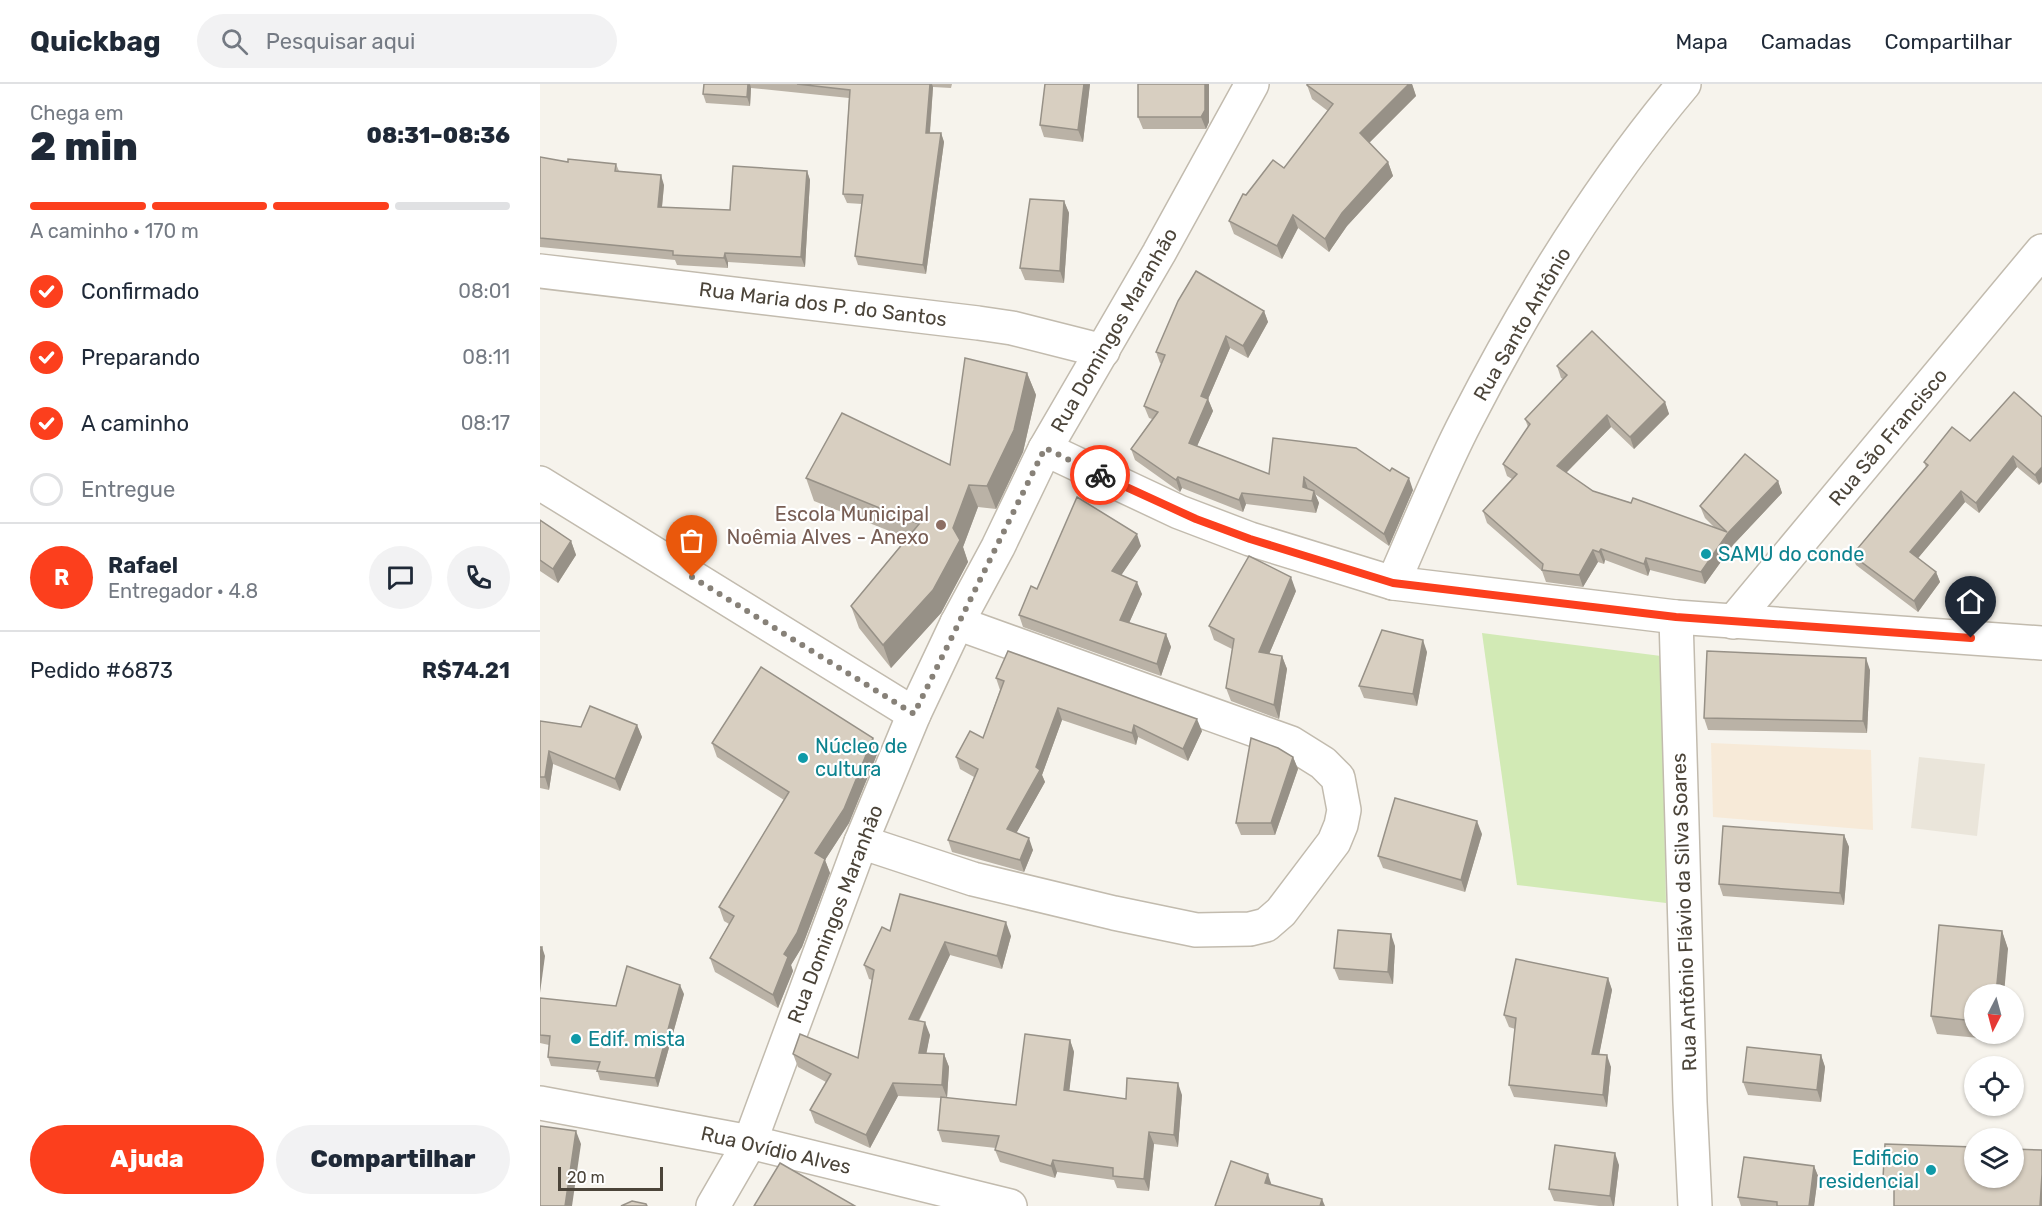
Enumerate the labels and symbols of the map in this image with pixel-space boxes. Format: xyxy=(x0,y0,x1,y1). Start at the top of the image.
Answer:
street label: Rua Domingos Maranhão xyxy=(1046,224,1182,436)
street label: Rua Santo Antônio xyxy=(1468,243,1576,405)
street label: Rua Maria dos P. do Santos xyxy=(698,277,948,331)
street label: Rua São Francisco xyxy=(1824,364,1952,510)
courier xyxy=(1070,445,1130,505)
place label: Escola Municipal Noêmia Alves - Anexo xyxy=(727,502,929,549)
pin xyxy=(666,515,717,577)
marker: Escola Municipal Noêmia Alves - Anexo xyxy=(934,518,948,532)
place label: SAMU do conde xyxy=(1718,542,1864,566)
marker: SAMU do conde xyxy=(1699,547,1713,561)
pin xyxy=(1945,576,1996,638)
place label: Núcleo de cultura xyxy=(815,734,908,781)
marker: Núcleo de cultura xyxy=(796,751,810,765)
street label: Rua Antônio Flávio da Silva Soares xyxy=(1666,752,1702,1072)
street label: Rua Domingos Maranhão xyxy=(782,801,888,1027)
north arrow xyxy=(1964,984,2024,1044)
place label: Edif. mista xyxy=(588,1027,685,1051)
marker: Edif. mista xyxy=(569,1032,583,1046)
street label: Rua Ovídio Alves xyxy=(699,1121,853,1179)
place label: Edificio residencial xyxy=(1818,1146,1919,1193)
marker: Edificio residencial xyxy=(1924,1163,1938,1177)
scale bar xyxy=(558,1164,663,1192)

